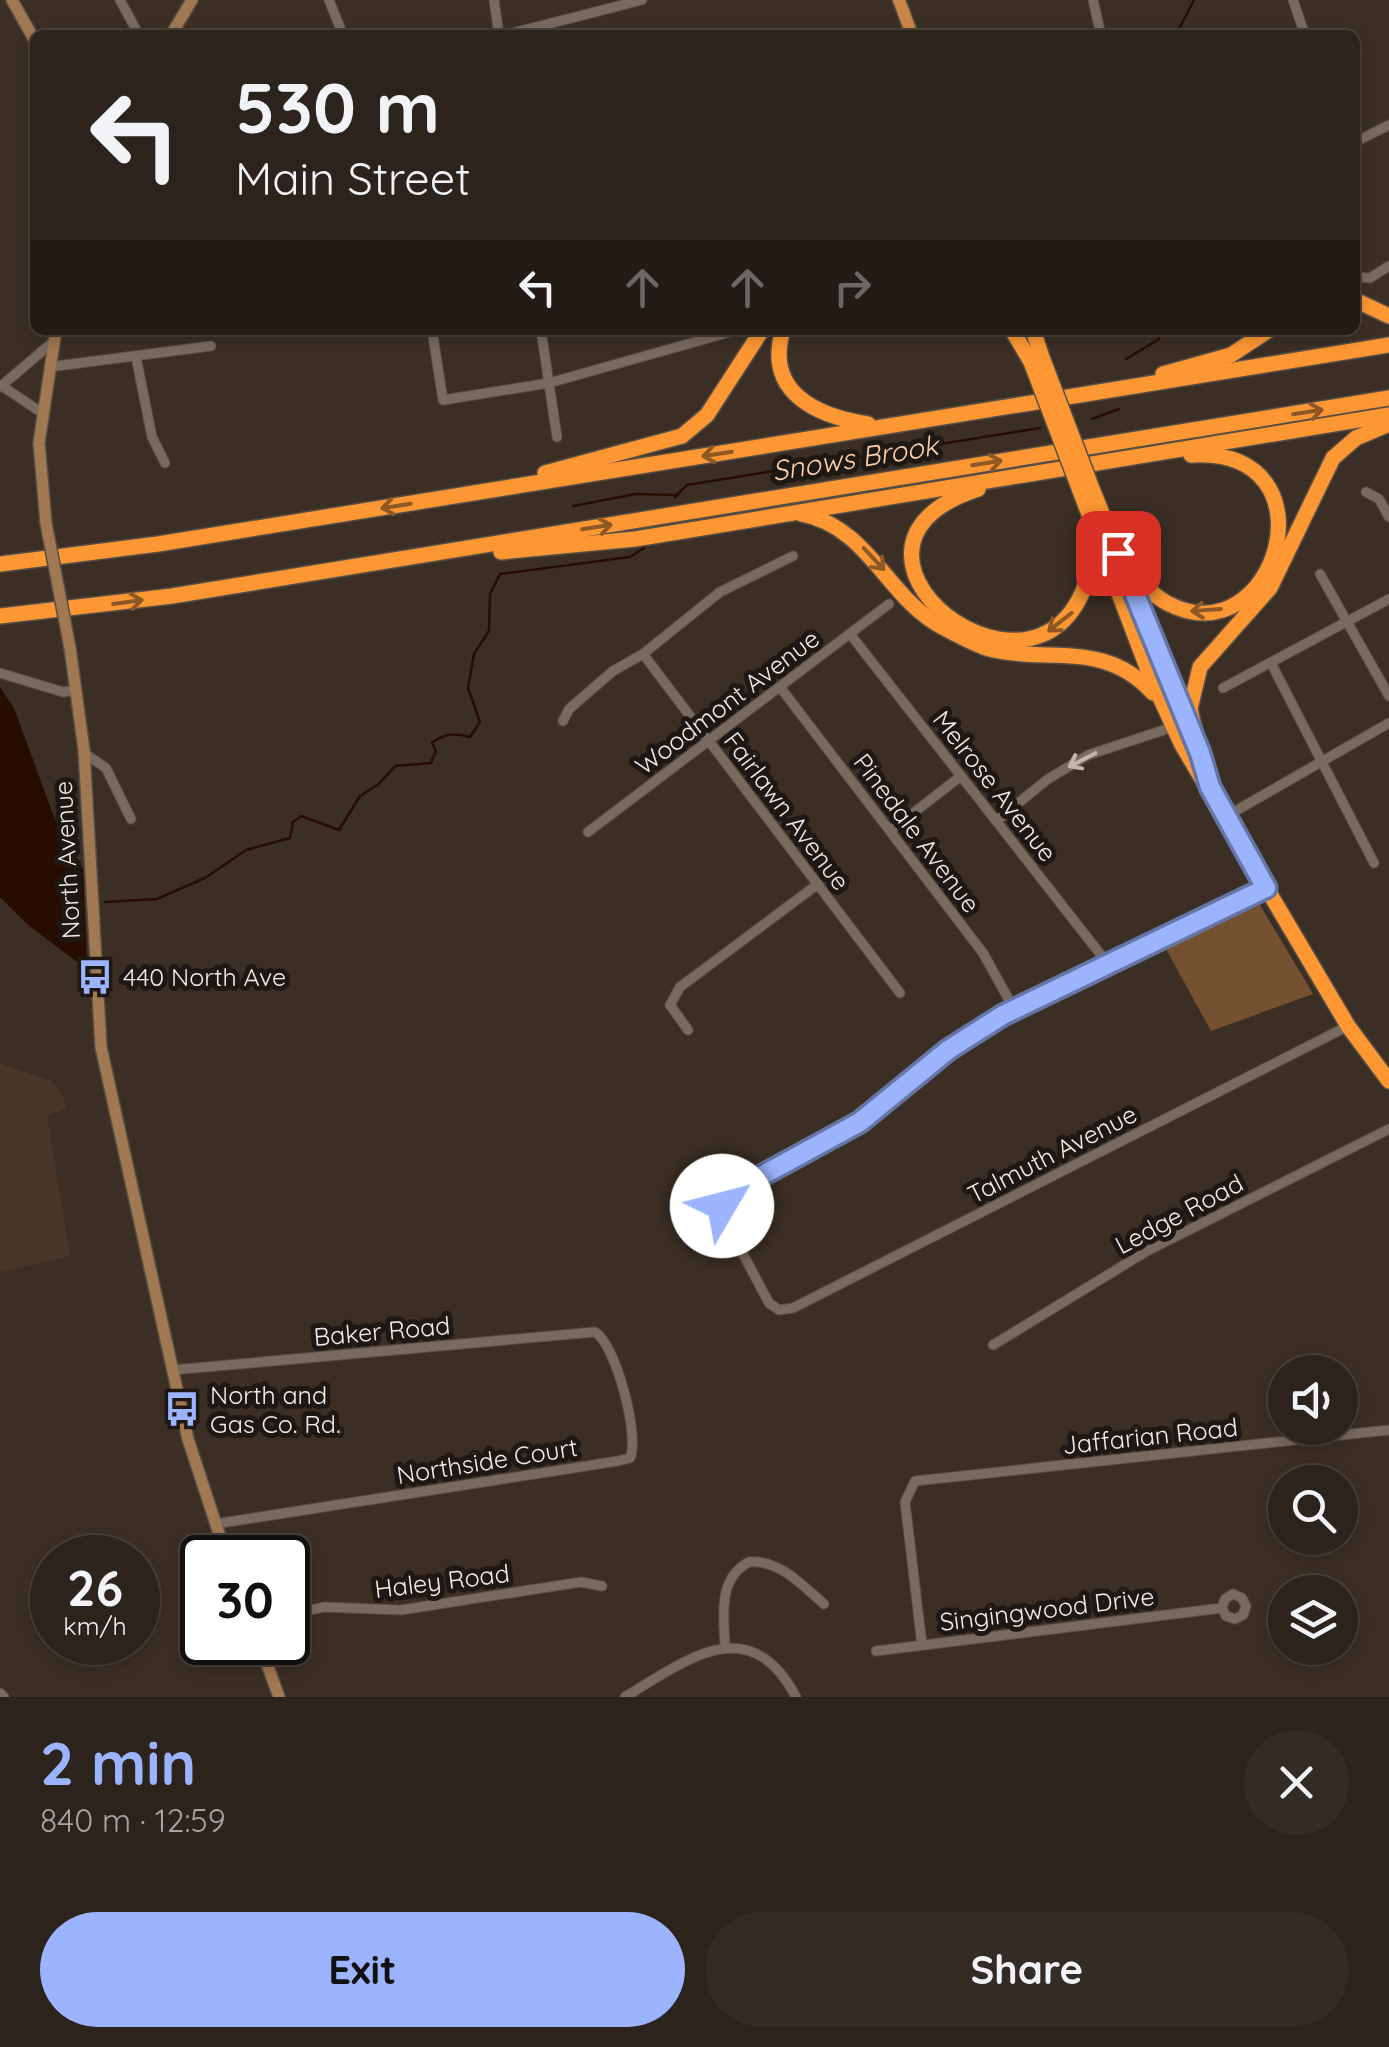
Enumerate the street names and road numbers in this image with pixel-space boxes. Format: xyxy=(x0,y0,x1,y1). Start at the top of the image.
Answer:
street label: Woodmont Avenue xyxy=(629,622,825,781)
street label: Melrose Avenue xyxy=(927,704,1064,867)
street label: Fairlawn Avenue xyxy=(718,725,857,896)
street label: Pinedale Avenue xyxy=(848,747,987,918)
street label: North Avenue xyxy=(47,780,86,940)
street label: Talmuth Avenue xyxy=(962,1098,1141,1209)
street label: Ledge Road xyxy=(1109,1167,1248,1260)
street label: Baker Road xyxy=(312,1309,451,1352)
street label: Jaffarian Road xyxy=(1061,1411,1239,1460)
street label: Northside Court xyxy=(394,1431,579,1490)
street label: Haley Road xyxy=(373,1557,511,1604)
street label: Singingwood Drive xyxy=(938,1580,1156,1637)

